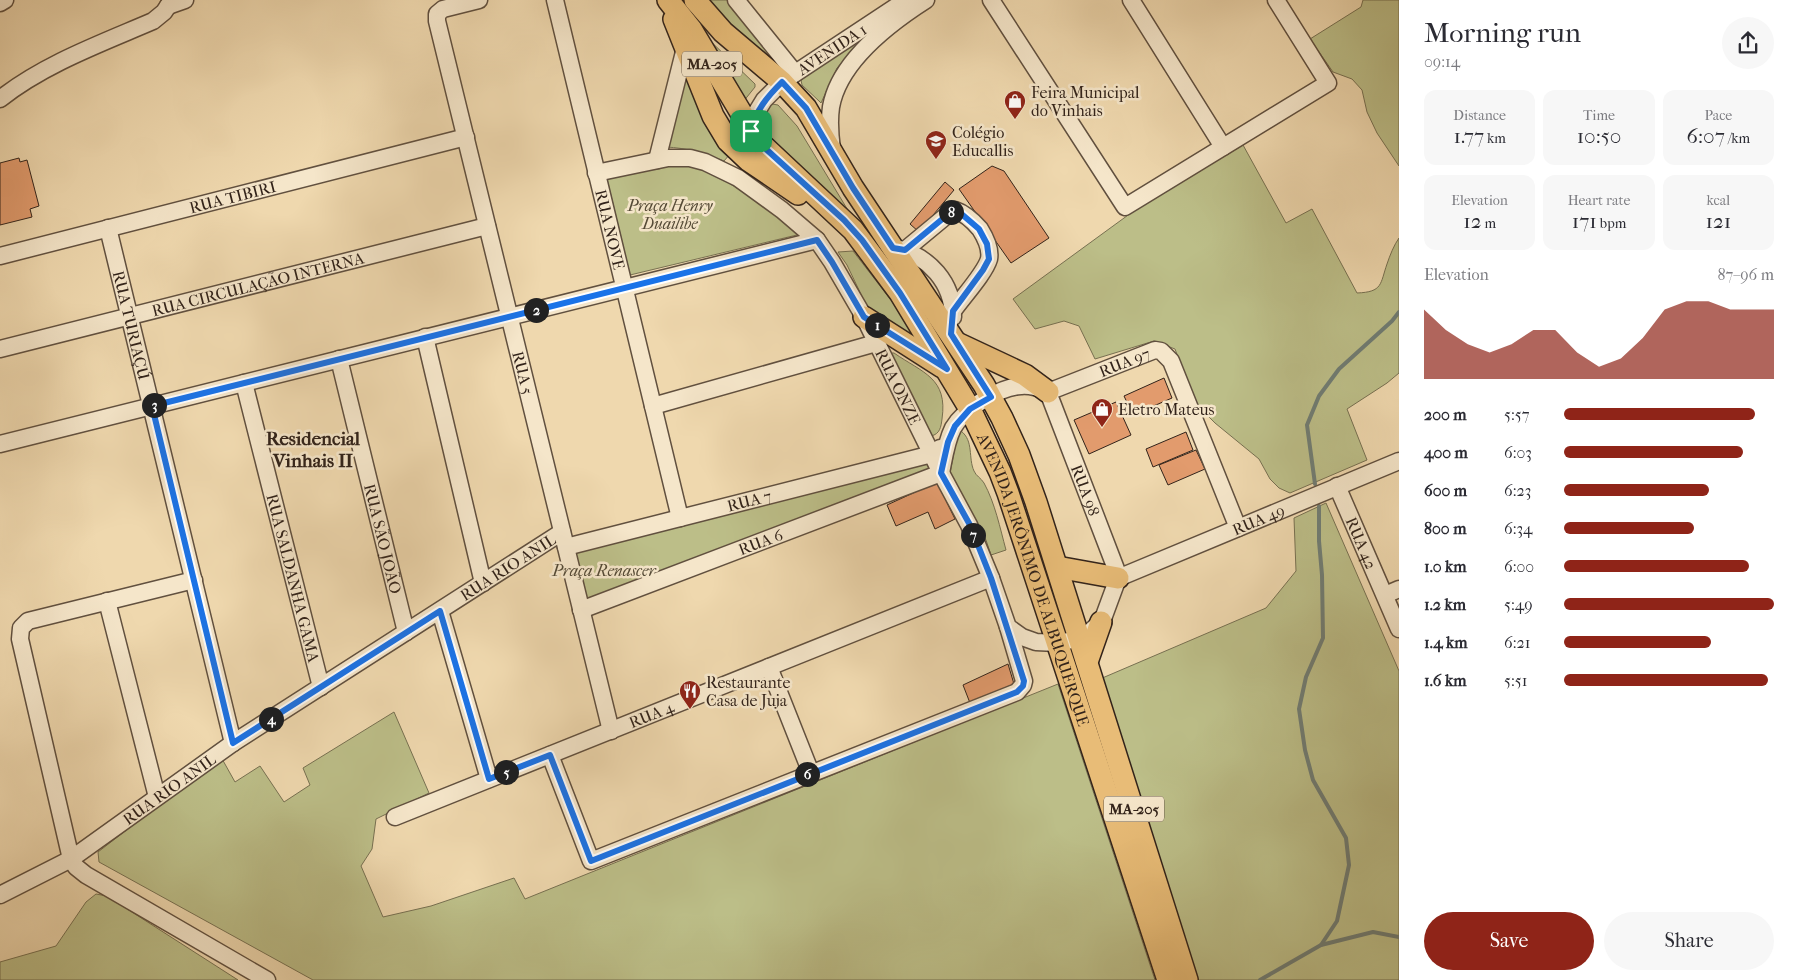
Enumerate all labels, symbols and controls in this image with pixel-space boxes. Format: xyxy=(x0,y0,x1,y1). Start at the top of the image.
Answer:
text: Morning run xyxy=(1424,16,1581,49)
button: share xyxy=(1722,17,1774,69)
street label: AVENIDA 1 xyxy=(793,19,870,79)
road number: MA-205 xyxy=(682,52,742,76)
text: 09:14 xyxy=(1424,52,1460,71)
place label: Feira Municipal do Vinhais xyxy=(1031,83,1140,120)
shop icon: Feira Municipal do Vinhais xyxy=(1003,89,1027,120)
text: Distance xyxy=(1453,107,1506,124)
text: Time xyxy=(1583,107,1615,124)
text: Pace xyxy=(1704,107,1732,124)
pin xyxy=(730,110,772,152)
icon: arrive xyxy=(737,117,765,145)
place label: Colégio Educallis xyxy=(952,123,1013,160)
text: 1.77 xyxy=(1453,124,1484,148)
text: 10:50 xyxy=(1577,124,1621,148)
text: 6:07 xyxy=(1687,124,1725,148)
school or university icon: Colégio Educallis xyxy=(924,129,948,160)
text: km xyxy=(1484,130,1506,147)
text: /km xyxy=(1725,130,1750,147)
street label: RUA TIBIRI xyxy=(187,176,278,217)
street label: RUA NOVE xyxy=(592,187,629,272)
text: Elevation xyxy=(1451,192,1508,209)
text: Heart rate xyxy=(1568,192,1630,209)
text: kcal xyxy=(1707,192,1730,209)
park label: Praça Henry Duailibe xyxy=(626,196,713,233)
pin: 8 xyxy=(938,200,964,224)
text: 8 xyxy=(948,204,955,221)
text: 12 xyxy=(1463,209,1481,233)
text: 171 xyxy=(1572,209,1597,233)
text: 121 xyxy=(1705,209,1731,233)
text: m xyxy=(1481,215,1496,232)
text: bpm xyxy=(1597,215,1626,232)
street label: RUA CIRCULAÇÃO INTERNA xyxy=(150,248,367,320)
text: Elevation xyxy=(1424,265,1489,284)
text: 87–96 m xyxy=(1717,265,1774,284)
street label: RUA TURIAÇÚ xyxy=(109,269,154,382)
pin: 2 xyxy=(524,298,548,322)
text: 2 xyxy=(533,302,540,319)
pin: 1 xyxy=(864,312,890,338)
text: 1 xyxy=(875,317,880,334)
street label: RUA 97 xyxy=(1096,343,1153,381)
street label: RUA ONZE xyxy=(872,345,925,428)
street label: RUA 5 xyxy=(509,349,538,396)
pin: 3 xyxy=(142,392,166,418)
text: 3 xyxy=(152,397,157,414)
shop icon: Eletro Mateus xyxy=(1090,397,1114,428)
place label: Eletro Mateus xyxy=(1118,400,1215,419)
text: 200 m xyxy=(1424,405,1467,424)
text: 5:57 xyxy=(1504,405,1529,424)
district label: Residencial Vinhais II xyxy=(266,428,361,472)
street label: AVENIDA JERÔNIMO DE ALBUQUERQUE xyxy=(973,429,1093,729)
text: 400 m xyxy=(1424,443,1468,462)
text: 6:03 xyxy=(1504,443,1532,462)
street label: RUA 98 xyxy=(1067,462,1104,519)
text: 600 m xyxy=(1424,481,1467,500)
text: 6:23 xyxy=(1504,481,1531,500)
street label: RUA SÃO JOÃO xyxy=(360,482,406,596)
street label: RUA 7 xyxy=(725,486,774,515)
street label: RUA SALDANHA GAMA xyxy=(263,492,324,665)
street label: RUA 49 xyxy=(1229,500,1287,539)
street label: RUA 42 xyxy=(1342,514,1381,572)
text: 800 m xyxy=(1424,519,1466,538)
text: 6:34 xyxy=(1504,519,1533,538)
pin: 7 xyxy=(960,522,986,548)
street label: RUA 6 xyxy=(736,525,786,559)
text: 7 xyxy=(970,527,977,544)
street label: RUA RIO ANIL xyxy=(456,529,559,604)
text: 1.0 km xyxy=(1424,557,1467,576)
text: 6:00 xyxy=(1504,557,1534,576)
park label: Praça Renascer xyxy=(551,561,658,580)
text: 1.2 km xyxy=(1424,595,1466,614)
text: 5:49 xyxy=(1504,595,1533,614)
text: 1.4 km xyxy=(1424,633,1468,652)
text: 6:21 xyxy=(1504,633,1530,652)
text: 1.6 km xyxy=(1424,671,1466,690)
text: 5:51 xyxy=(1504,671,1527,690)
place label: Restaurante Casa de Juja xyxy=(706,673,790,710)
restaurant icon: Restaurante Casa de Juja xyxy=(678,679,702,710)
street label: RUA 4 xyxy=(626,697,677,732)
pin: 4 xyxy=(258,706,284,732)
text: 4 xyxy=(267,711,276,728)
street label: RUA RIO ANIL xyxy=(119,749,219,828)
pin: 5 xyxy=(494,760,518,784)
pin: 6 xyxy=(794,762,820,786)
text: 5 xyxy=(503,764,510,781)
text: 6 xyxy=(804,766,811,783)
road number: MA-205 xyxy=(1104,796,1164,822)
button: Save xyxy=(1424,912,1594,970)
button: Share xyxy=(1604,912,1774,970)

